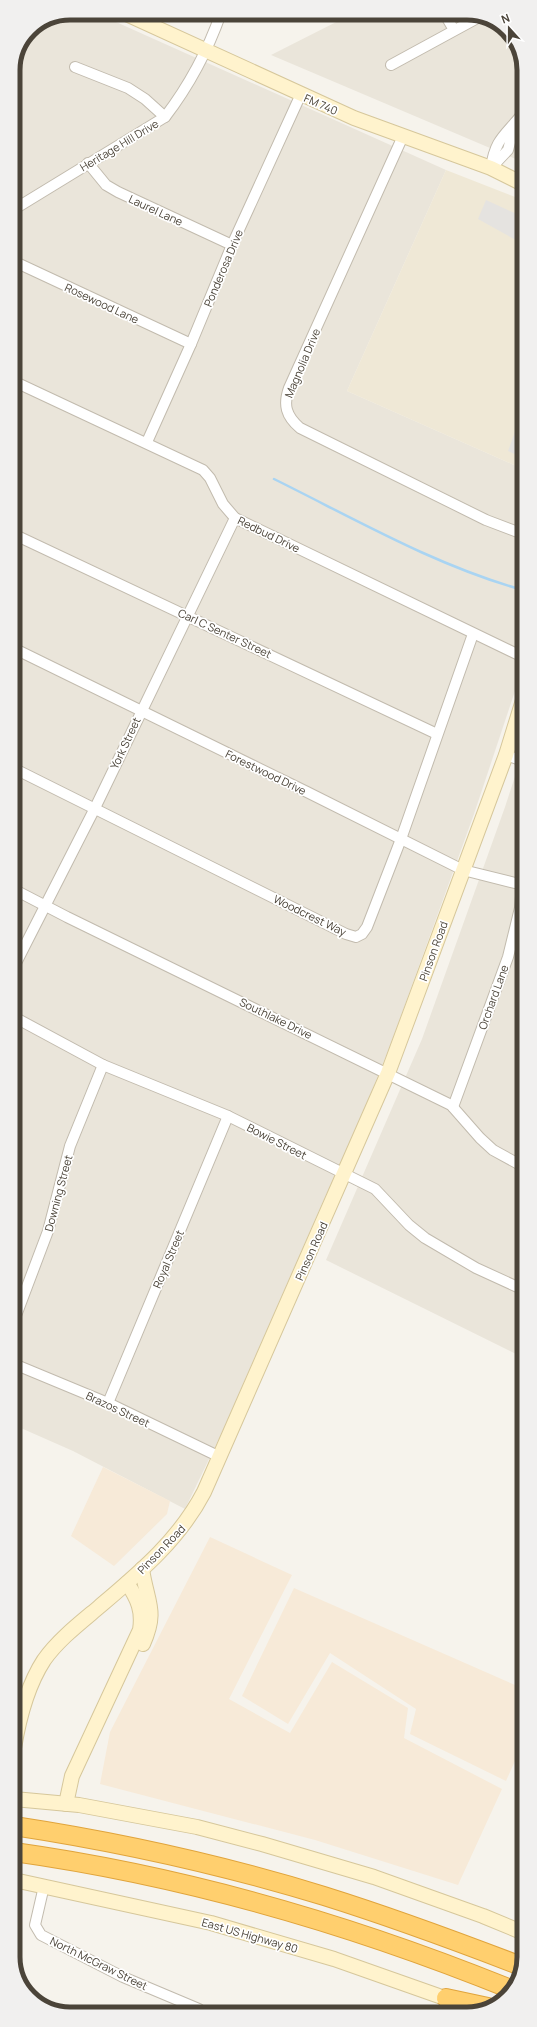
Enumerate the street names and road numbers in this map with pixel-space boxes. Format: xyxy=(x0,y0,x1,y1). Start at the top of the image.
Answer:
street label: FM 740 xyxy=(302,90,340,118)
street label: Heritage Hill Drive xyxy=(77,115,162,174)
street label: Laurel Lane xyxy=(127,191,186,229)
street label: Ponderosa Drive xyxy=(200,226,246,309)
street label: Rosewood Lane xyxy=(63,279,142,327)
street label: Magnolia Drive xyxy=(281,325,324,400)
street label: Redbud Drive xyxy=(235,512,303,556)
street label: Carl C Senter Street xyxy=(176,605,274,661)
street label: York Street xyxy=(106,715,144,771)
street label: Forestwood Drive xyxy=(223,746,309,798)
street label: Woodcrest Way xyxy=(271,891,349,939)
street label: Pinson Road xyxy=(415,919,451,983)
street label: Orchard Lane xyxy=(474,962,512,1031)
street label: Southlake Drive xyxy=(237,994,315,1042)
street label: Bowie Street xyxy=(245,1120,309,1162)
street label: Downing Street xyxy=(41,1153,75,1233)
street label: Pinson Road xyxy=(291,1219,331,1283)
street label: Royal Street xyxy=(149,1228,187,1290)
street label: Brazos Street xyxy=(84,1388,152,1430)
street label: Pinson Road xyxy=(134,1521,188,1577)
street label: East US Highway 80 xyxy=(200,1914,300,1956)
street label: North McGraw Street xyxy=(48,1933,150,1993)

